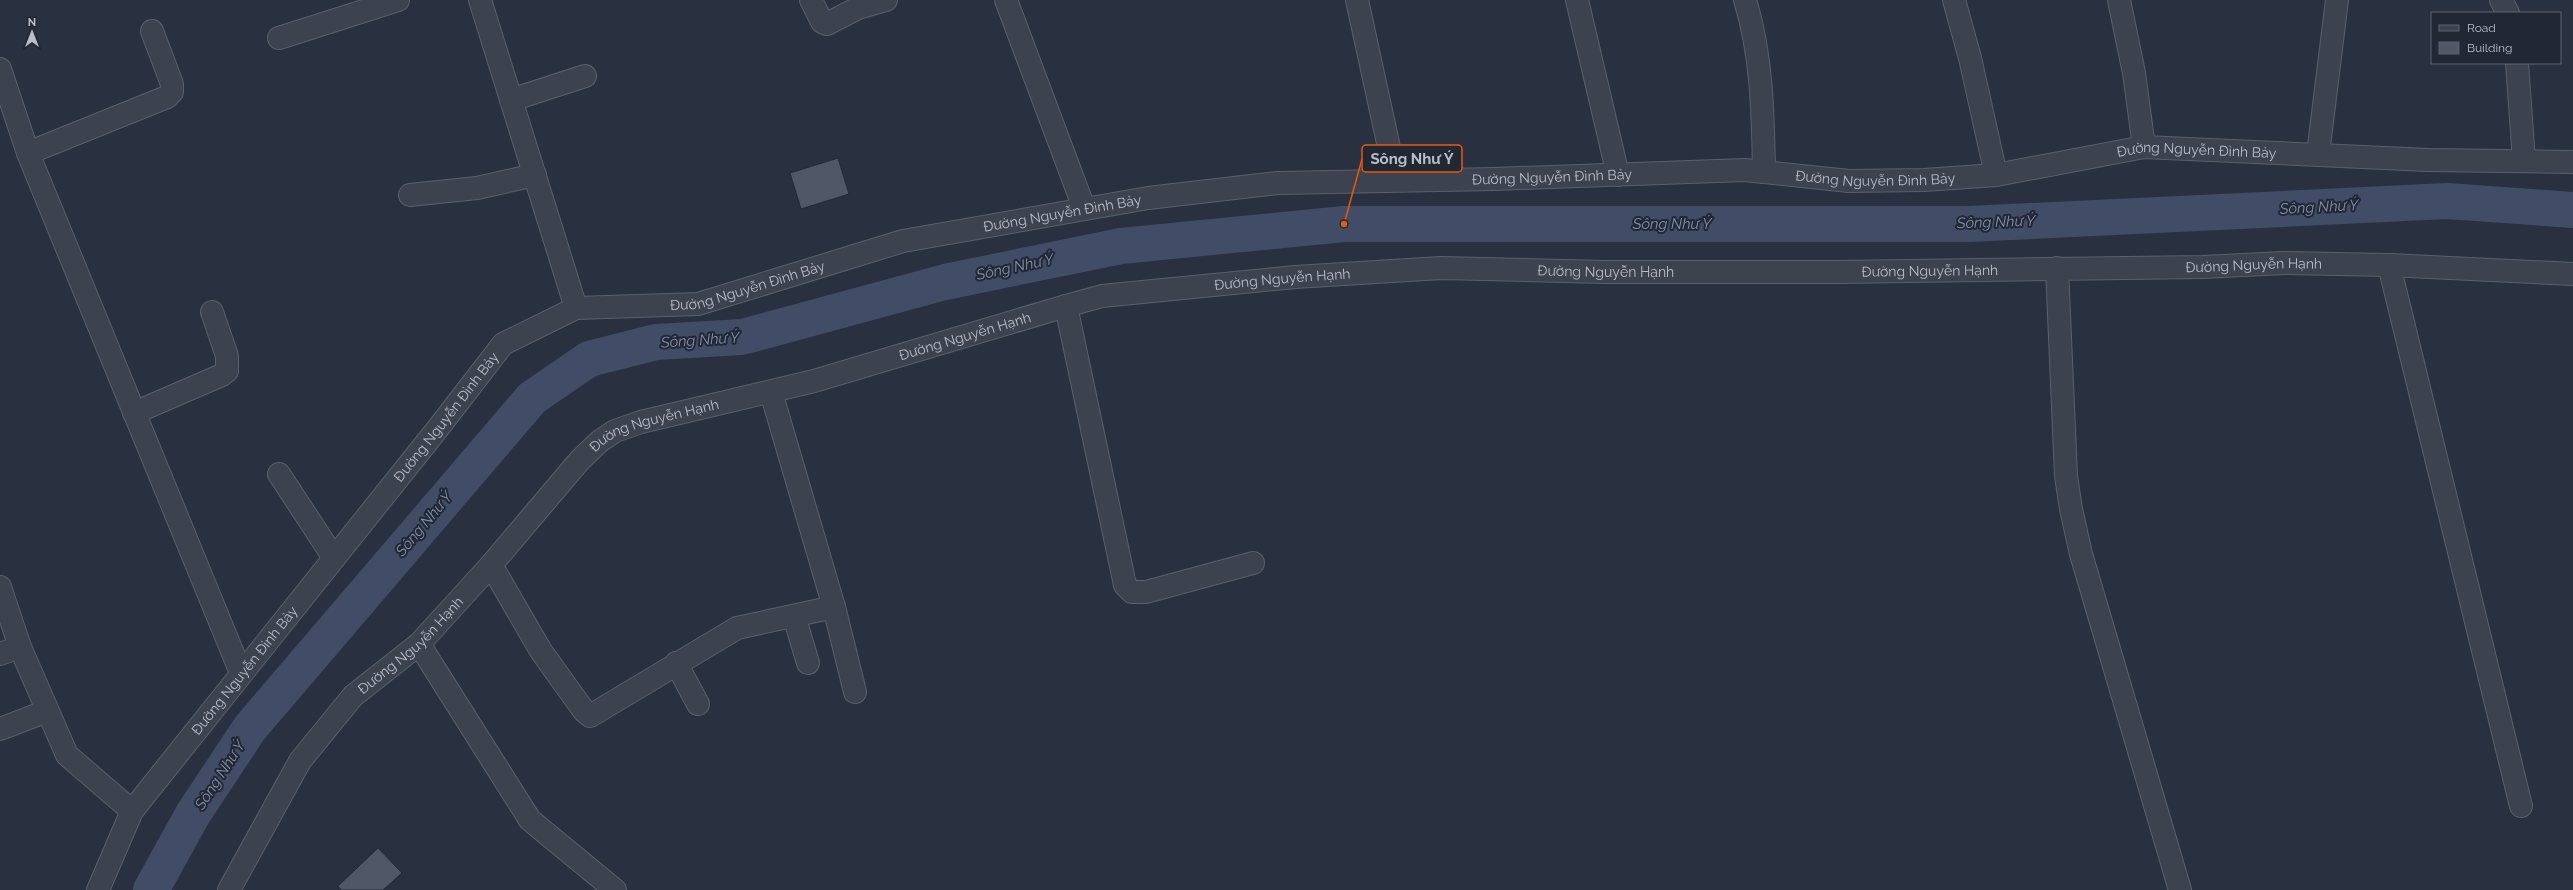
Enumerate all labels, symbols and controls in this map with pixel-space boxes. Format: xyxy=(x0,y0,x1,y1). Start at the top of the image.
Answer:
north arrow xyxy=(12,12,52,52)
legend xyxy=(2431,12,2561,64)
text: N xyxy=(28,16,36,29)
text: Road xyxy=(2467,21,2496,35)
text: Building xyxy=(2467,41,2513,55)
street label: Đường Nguyễn Đình Bảy xyxy=(2115,139,2277,161)
callout: Sông Như Ý xyxy=(1362,145,1462,172)
text: Sông Như Ý xyxy=(1370,150,1454,168)
street label: Đường Nguyễn Đình Bảy xyxy=(1472,166,1633,187)
street label: Đường Nguyễn Đình Bảy xyxy=(1795,167,1956,189)
street label: Đường Nguyễn Đình Bảy xyxy=(982,191,1143,235)
water label: Sông Như Ý xyxy=(2278,196,2361,218)
water label: Sông Như Ý xyxy=(1955,212,2037,232)
water label: Sông Như Ý xyxy=(1632,215,1713,233)
water label: Sông Như Ý xyxy=(974,250,1057,284)
street label: Đường Nguyễn Hạnh xyxy=(2185,255,2322,275)
street label: Đường Nguyễn Đình Bảy xyxy=(670,257,827,313)
street label: Đường Nguyễn Hạnh xyxy=(1537,262,1674,280)
street label: Đường Nguyễn Hạnh xyxy=(1861,262,1998,280)
street label: Đường Nguyễn Hạnh xyxy=(1213,266,1351,293)
street label: Đường Nguyễn Hạnh xyxy=(897,309,1033,363)
water label: Sông Như Ý xyxy=(659,328,742,352)
street label: Đường Nguyễn Đình Bảy xyxy=(390,349,502,485)
street label: Đường Nguyễn Hạnh xyxy=(586,396,720,455)
water label: Sông Như Ý xyxy=(391,487,457,561)
street label: Đường Nguyễn Hạnh xyxy=(355,593,466,697)
street label: Đường Nguyễn Đình Bảy xyxy=(188,603,301,738)
water label: Sông Như Ý xyxy=(190,736,250,814)

